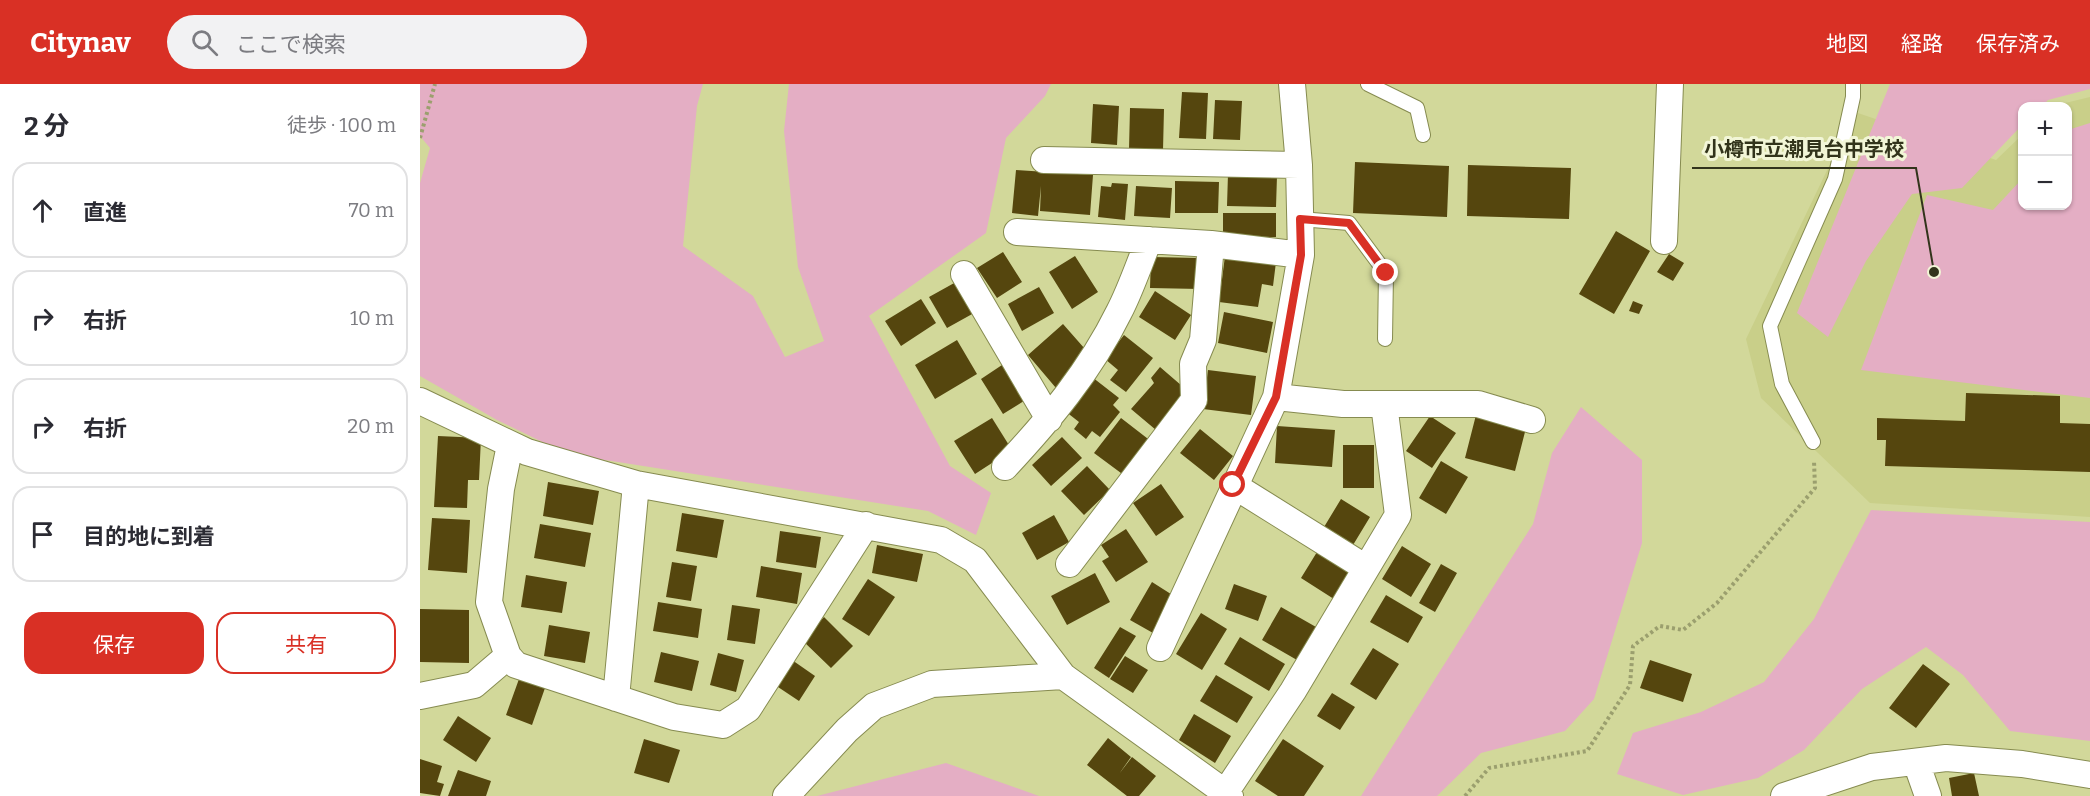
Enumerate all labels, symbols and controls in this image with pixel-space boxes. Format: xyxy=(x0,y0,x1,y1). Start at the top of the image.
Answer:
search box xyxy=(167,15,587,69)
text: Citynav xyxy=(30,26,131,59)
icon: search xyxy=(188,26,221,59)
text: ここで検索 xyxy=(236,31,346,58)
text: 地図 xyxy=(1826,31,1868,57)
text: 経路 xyxy=(1901,31,1943,57)
text: 保存済み xyxy=(1976,31,2060,57)
map controls xyxy=(2018,102,2072,210)
button: + xyxy=(2018,102,2072,156)
text: 2 分 xyxy=(24,111,69,142)
text: 徒歩 · 100 m xyxy=(287,113,396,137)
callout: 小樽市立潮見台中学校 xyxy=(1692,130,1916,168)
text: 小樽市立潮見台中学校 xyxy=(1704,137,1904,161)
button: − xyxy=(2018,156,2072,210)
icon: ahead xyxy=(26,194,59,227)
text: 70 m xyxy=(348,198,394,222)
text: 直進 xyxy=(83,199,127,226)
route end xyxy=(1372,259,1398,285)
icon: right xyxy=(26,302,59,335)
text: 10 m xyxy=(350,306,394,330)
text: 右折 xyxy=(83,307,127,334)
icon: right xyxy=(26,410,59,443)
text: 20 m xyxy=(347,414,394,438)
text: 右折 xyxy=(83,415,127,442)
route start xyxy=(1219,471,1245,497)
icon: arrive xyxy=(26,518,59,551)
text: 目的地に到着 xyxy=(83,523,215,550)
button: 保存 xyxy=(24,612,204,674)
button: 共有 xyxy=(216,612,396,674)

